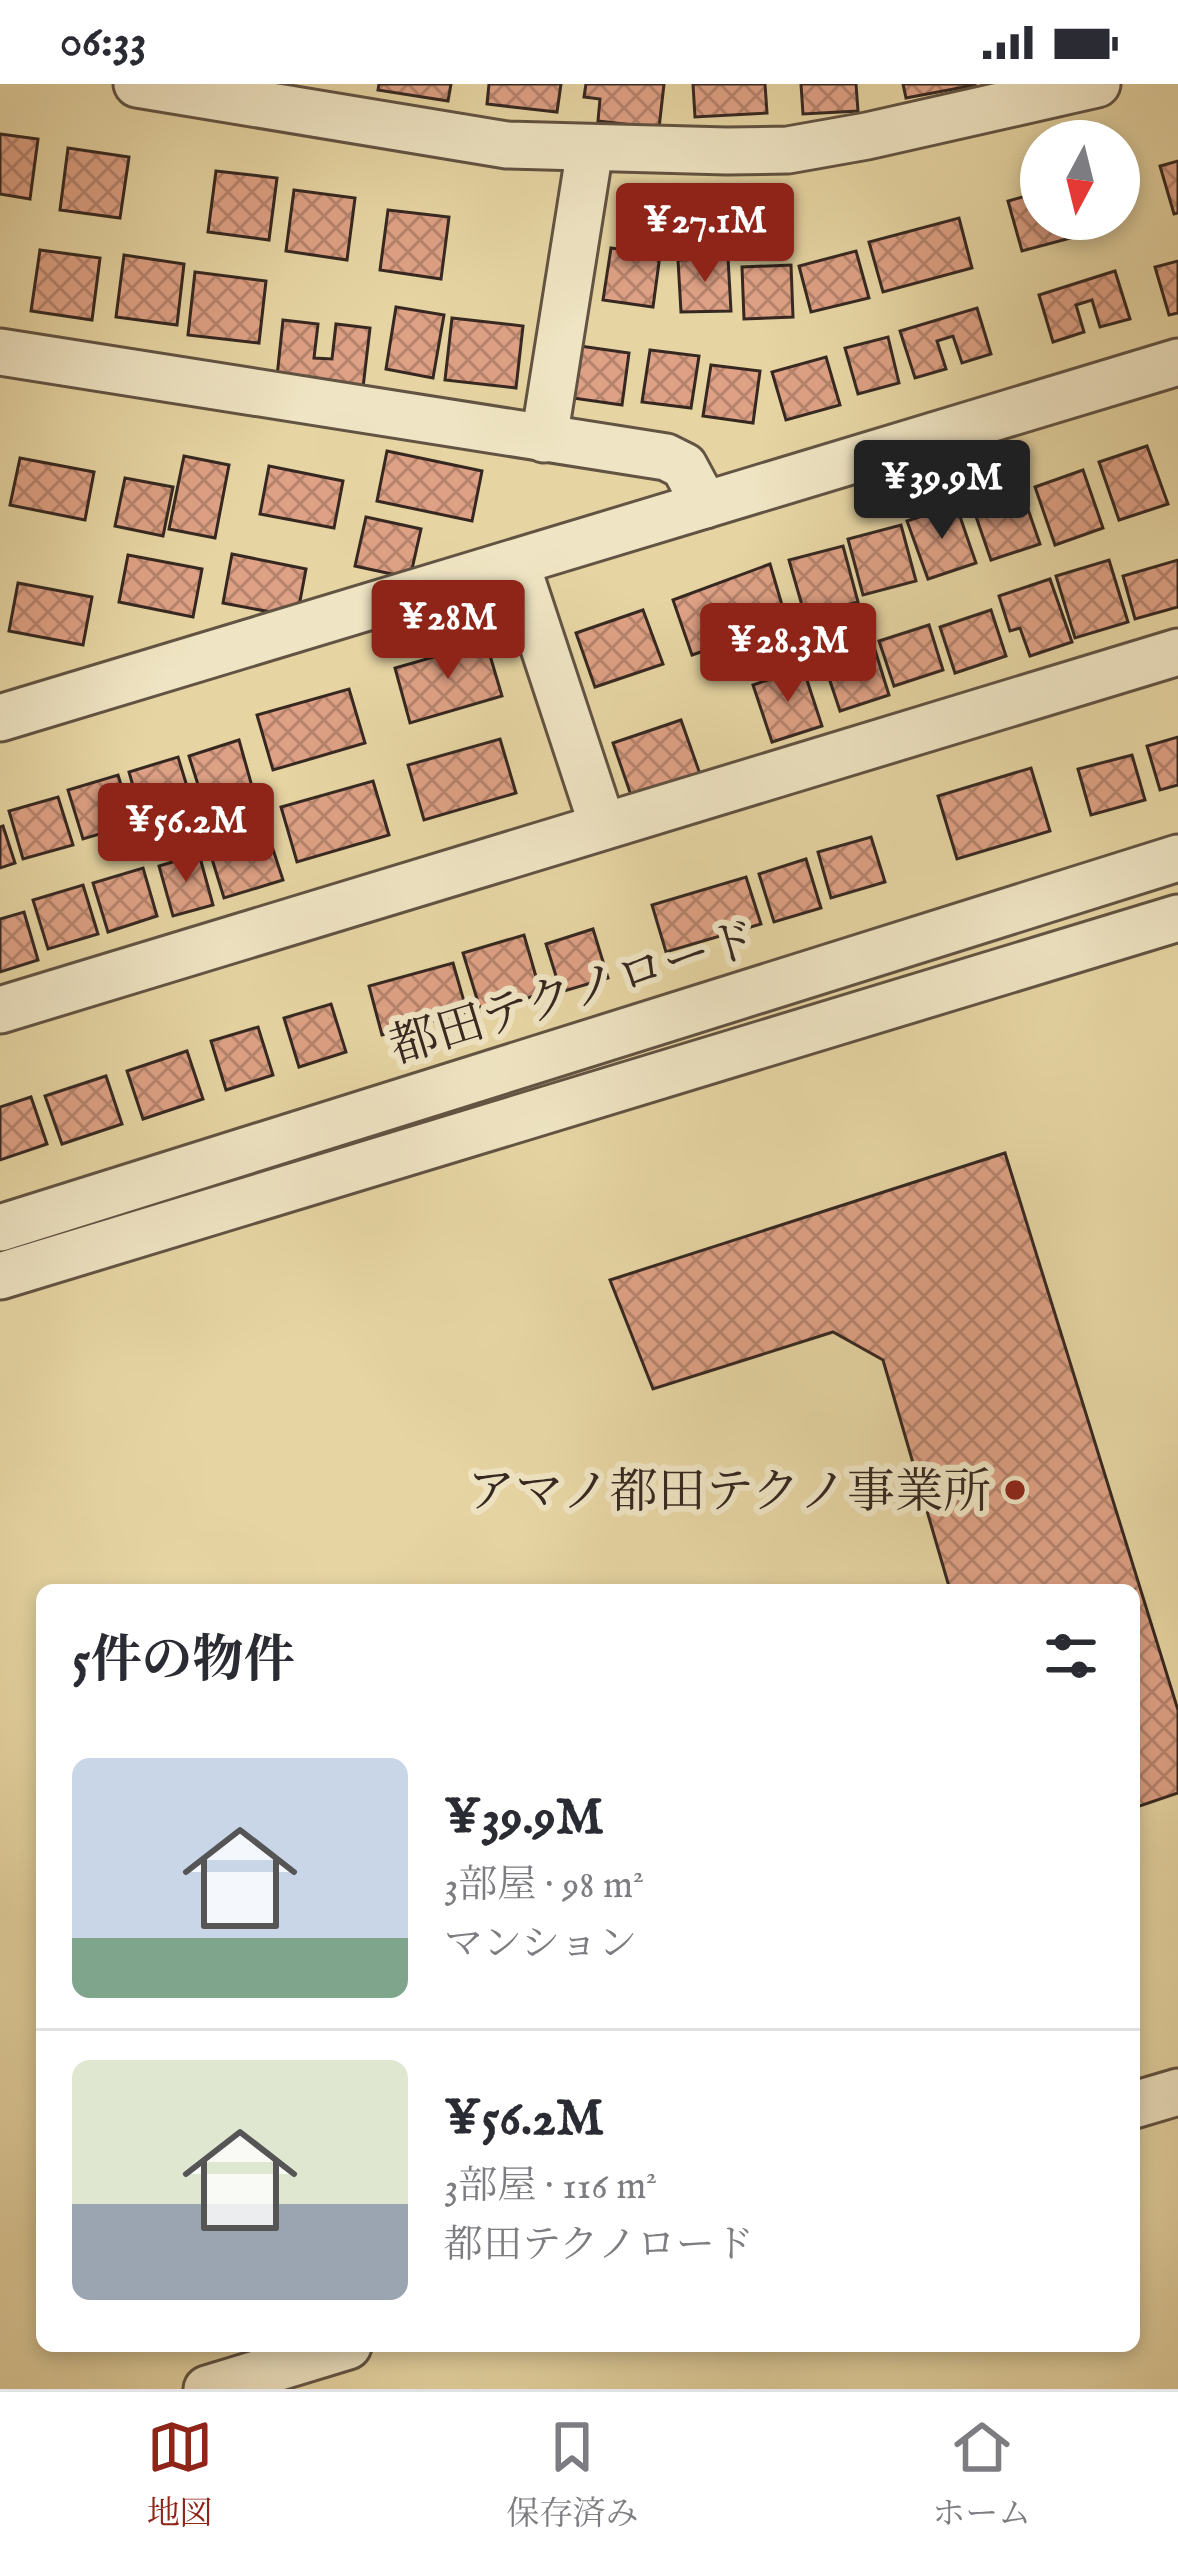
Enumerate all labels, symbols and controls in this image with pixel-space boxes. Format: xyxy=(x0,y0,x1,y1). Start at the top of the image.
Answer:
text: 06:33 xyxy=(60,14,147,71)
north arrow xyxy=(1020,120,1140,240)
map controls xyxy=(1020,120,1140,240)
pin: ¥27.1M xyxy=(607,183,803,285)
text: ¥27.1M xyxy=(643,197,767,246)
pin: ¥39.9M xyxy=(844,440,1040,542)
text: ¥39.9M xyxy=(881,454,1003,503)
pin: ¥28M xyxy=(377,580,519,682)
text: ¥28M xyxy=(399,594,497,643)
pin: ¥28.3M xyxy=(690,603,886,705)
text: ¥28.3M xyxy=(727,617,849,666)
pin: ¥56.2M xyxy=(88,783,284,885)
text: ¥56.2M xyxy=(125,797,247,846)
street label: 都田テクノロード xyxy=(383,910,765,1079)
place label: アマノ都田テクノ事業所 xyxy=(467,1464,991,1524)
marker: アマノ都田テクノ事業所 xyxy=(1002,1477,1028,1503)
icon: filters xyxy=(1038,1623,1104,1689)
text: 5件の物件 xyxy=(72,1630,294,1695)
text: ¥39.9M xyxy=(444,1787,604,1852)
icon: home xyxy=(168,1806,312,1950)
text: 3部屋 · 98 m² xyxy=(444,1862,644,1911)
text: マンション xyxy=(444,1921,637,1970)
text: ¥56.2M xyxy=(444,2088,604,2153)
icon: home xyxy=(168,2108,312,2252)
text: 3部屋 · 116 m² xyxy=(444,2163,657,2212)
text: 都田テクノロード xyxy=(444,2222,754,2271)
tab: 地図 xyxy=(147,2414,213,2536)
tab: 保存済み xyxy=(506,2414,638,2536)
tab: ホーム xyxy=(932,2414,1031,2536)

